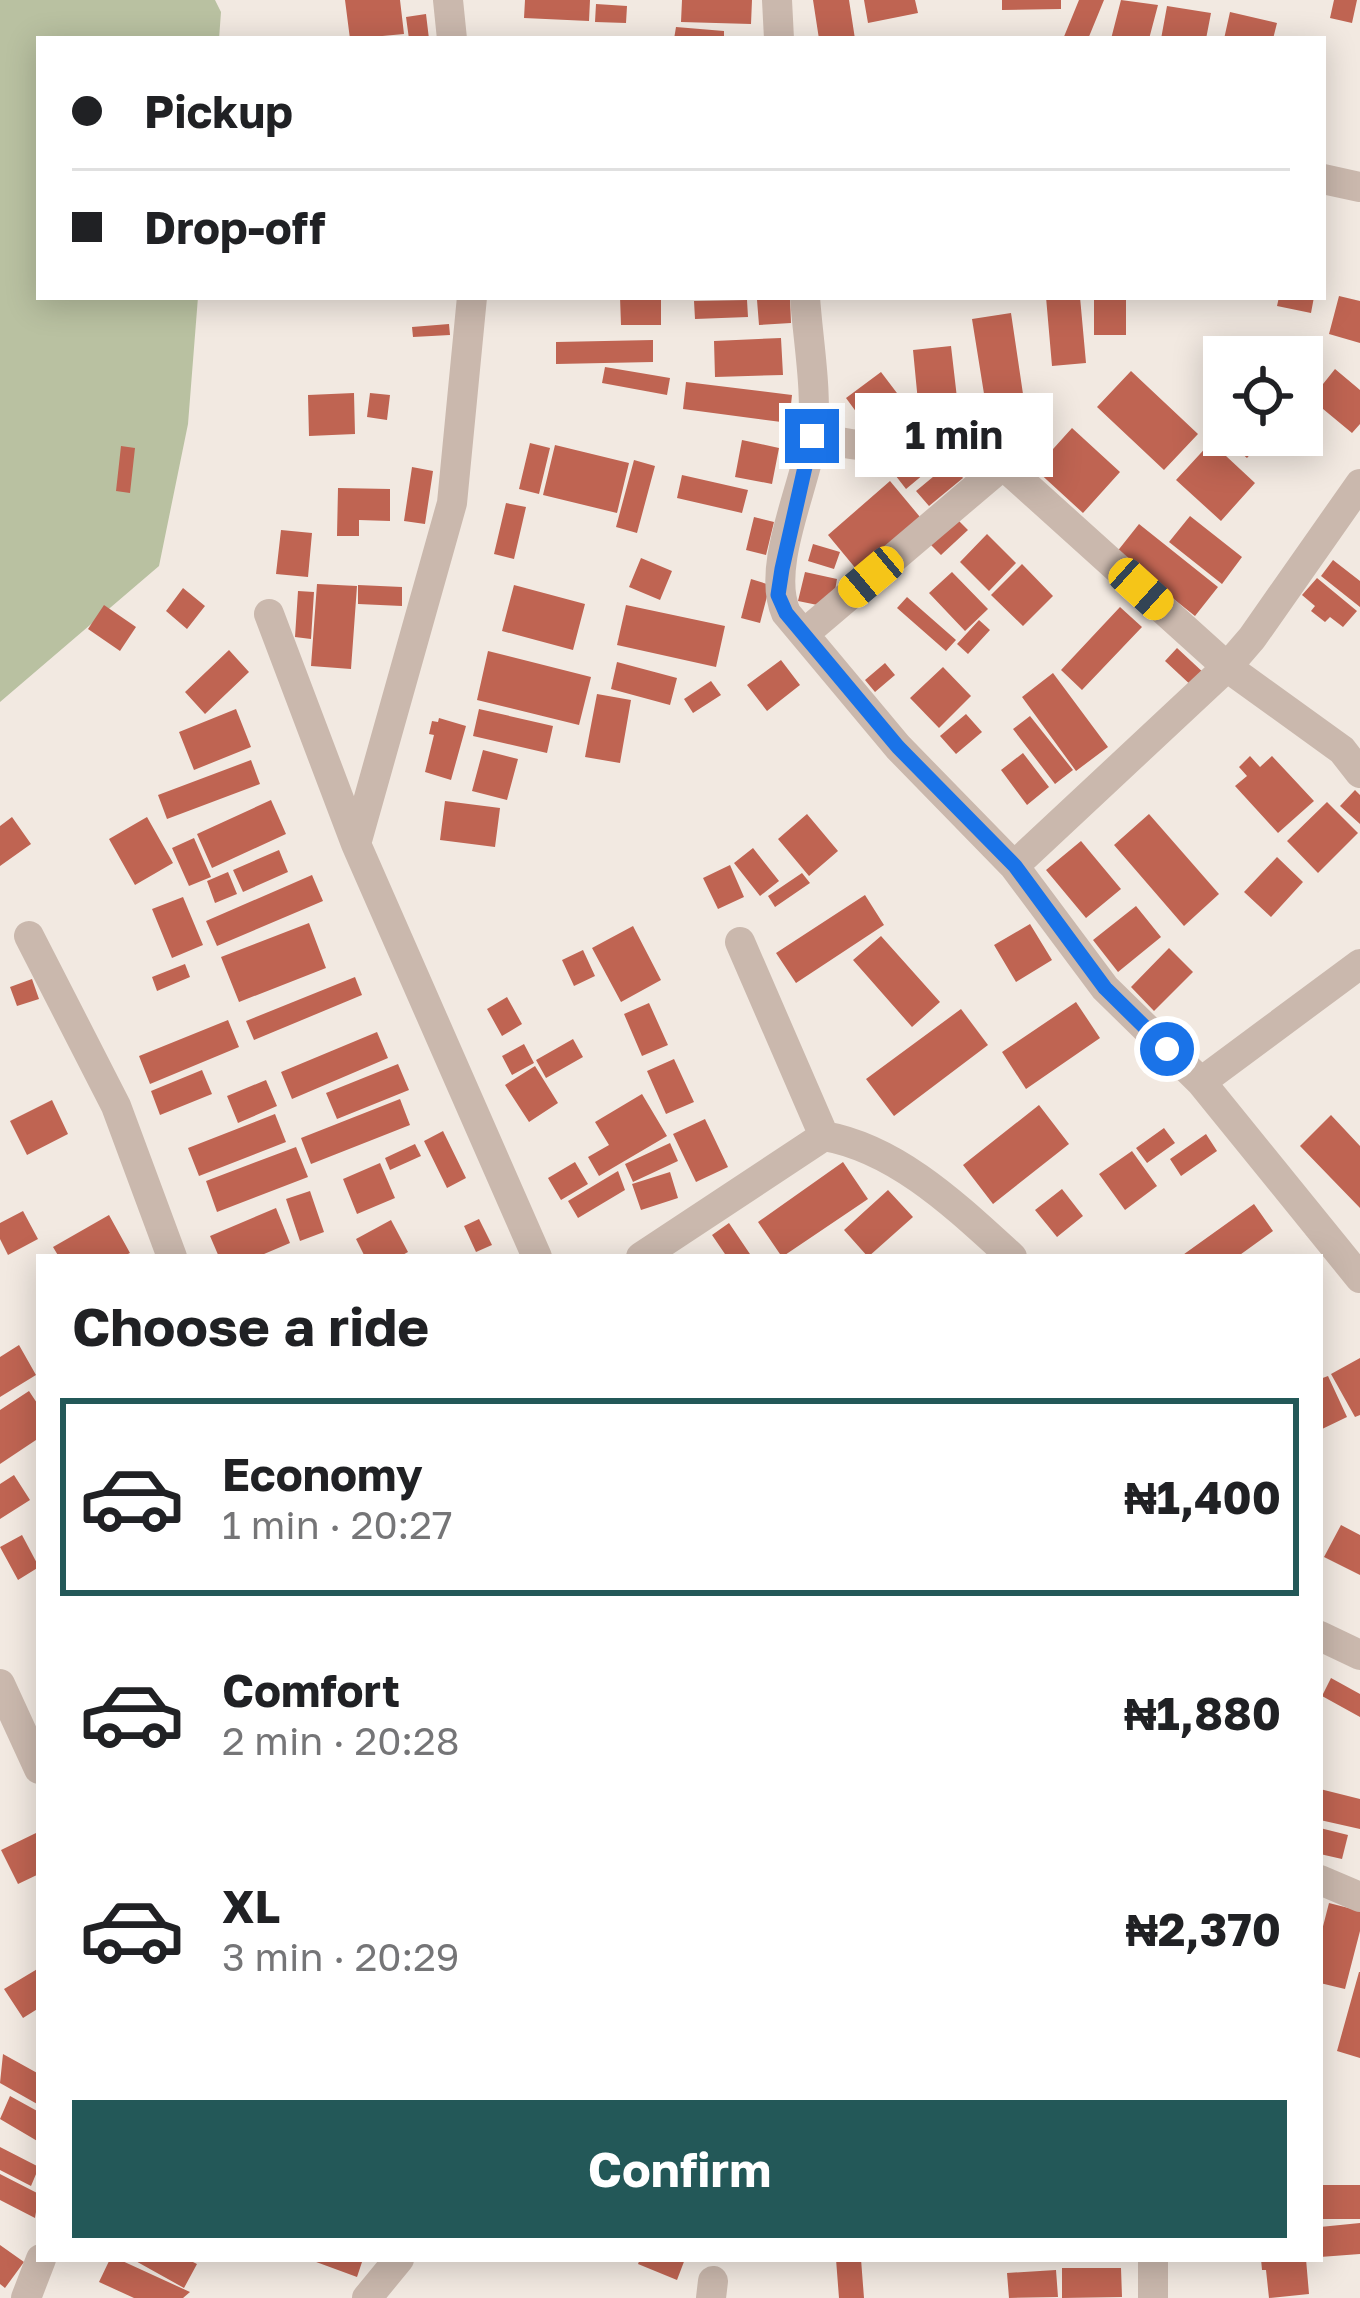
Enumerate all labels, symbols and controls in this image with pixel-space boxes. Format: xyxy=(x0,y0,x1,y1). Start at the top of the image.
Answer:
text: Pickup xyxy=(144,84,293,138)
text: Drop-off xyxy=(144,200,325,254)
map controls xyxy=(1203,336,1323,456)
button: locate xyxy=(1203,336,1323,456)
callout: 1 min xyxy=(854,394,1052,478)
route end xyxy=(785,409,839,463)
text: 1 min xyxy=(905,411,1003,458)
car xyxy=(832,540,910,614)
car xyxy=(1102,552,1180,626)
route start xyxy=(1140,1022,1194,1076)
text: Choose a ride xyxy=(72,1293,429,1358)
icon: car xyxy=(78,1443,186,1551)
text: Economy xyxy=(222,1447,423,1501)
text: ₦1,400 xyxy=(1124,1470,1281,1524)
text: 1 min · 20:27 xyxy=(222,1501,453,1548)
icon: car xyxy=(78,1659,186,1767)
text: Comfort xyxy=(222,1663,400,1717)
text: ₦1,880 xyxy=(1124,1686,1281,1740)
text: 2 min · 20:28 xyxy=(222,1717,459,1764)
icon: car xyxy=(78,1875,186,1983)
text: XL xyxy=(222,1879,280,1933)
text: ₦2,370 xyxy=(1125,1902,1281,1956)
text: 3 min · 20:29 xyxy=(222,1933,459,1980)
button: Confirm xyxy=(72,2100,1287,2238)

